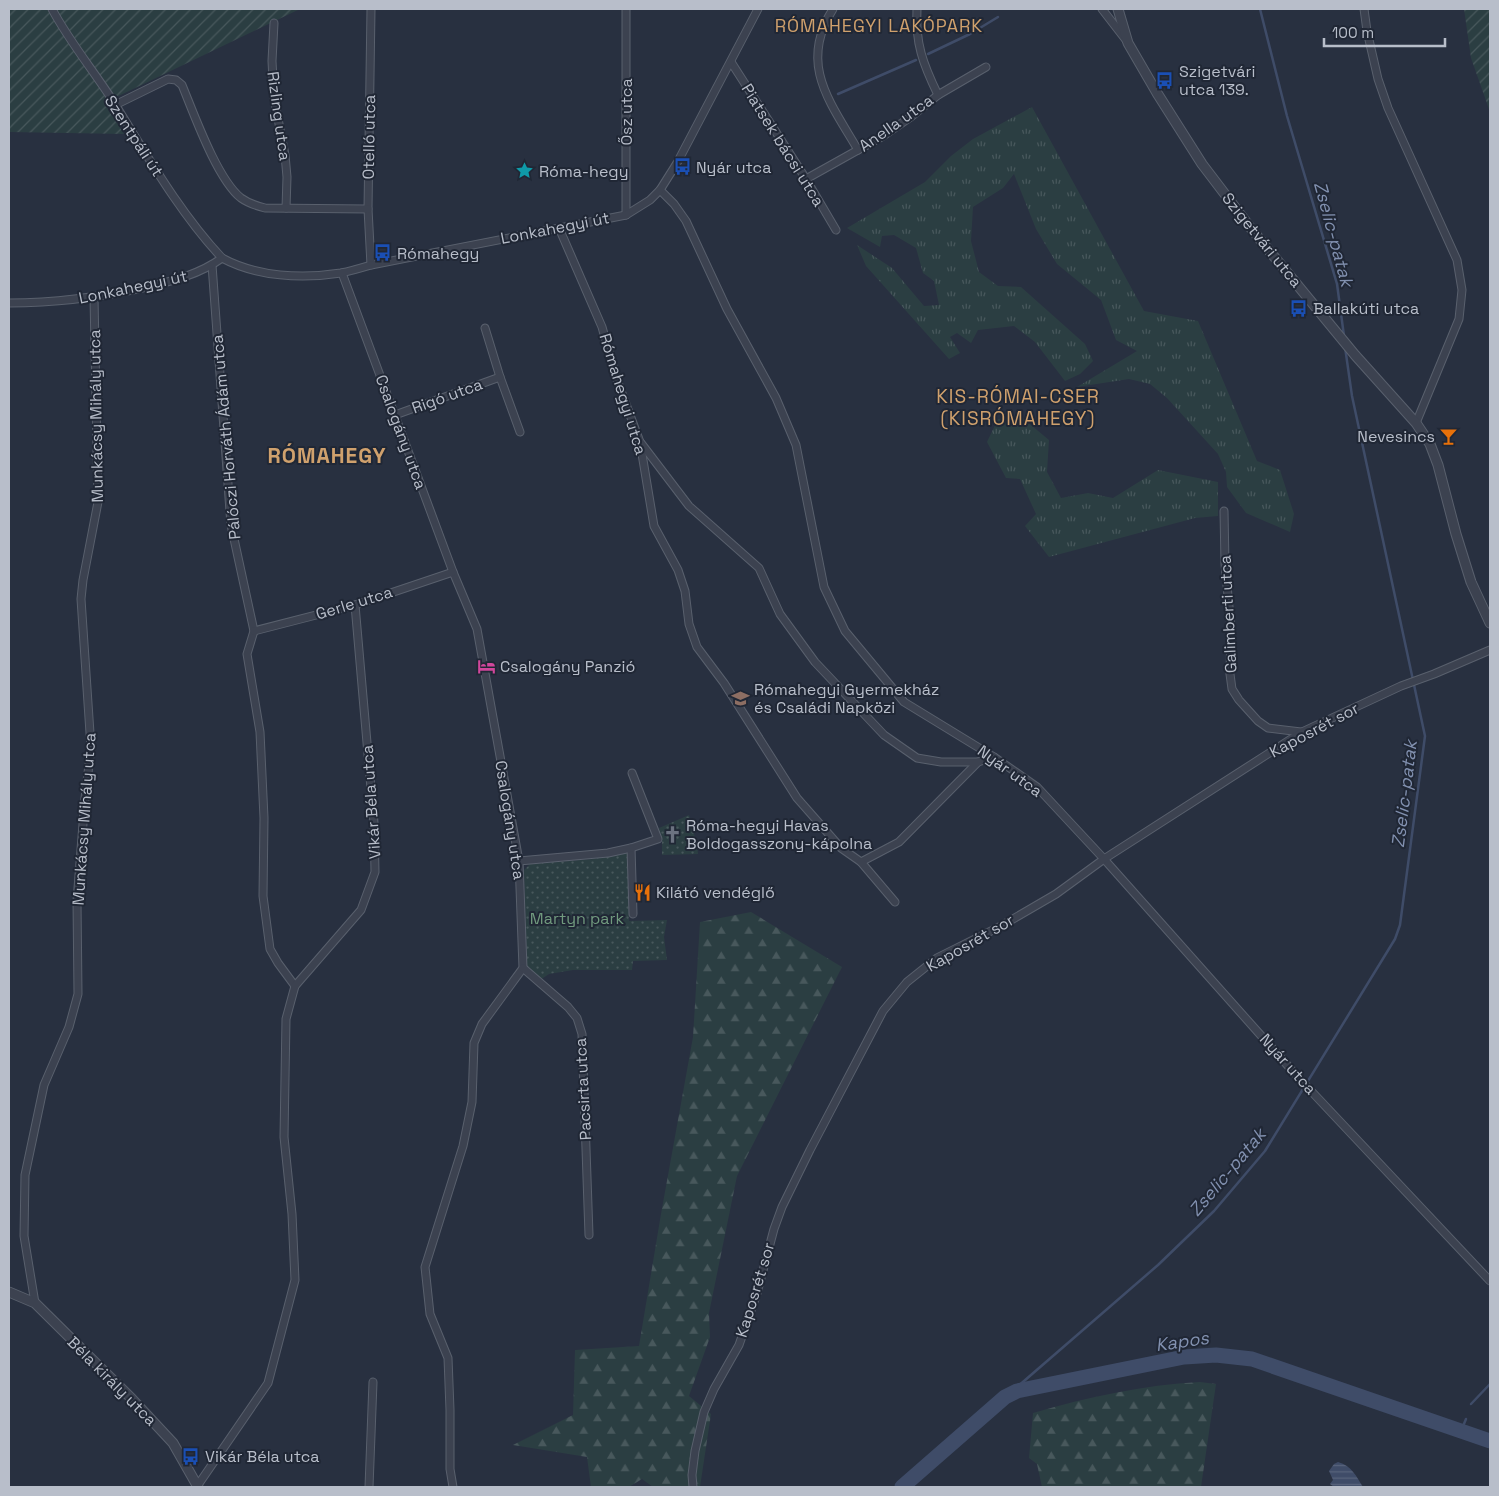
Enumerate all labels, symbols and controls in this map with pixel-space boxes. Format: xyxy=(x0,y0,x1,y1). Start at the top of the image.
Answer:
district label: RÓMAHEGYI LAKÓPARK xyxy=(775,14,983,37)
scale bar xyxy=(1324,15,1445,47)
text: 100 m xyxy=(1332,23,1374,42)
place label: Szigetvári utca 139. xyxy=(1179,61,1255,100)
street label: Rizling utca xyxy=(262,70,296,162)
bus stop icon: Szigetvári utca 139. xyxy=(1155,70,1175,90)
street label: Ősz utca xyxy=(616,78,637,146)
street label: Piatsek bácsi utca xyxy=(737,80,829,210)
street label: Anella utca xyxy=(855,90,937,156)
street label: Szentpáli út xyxy=(100,91,168,181)
street label: Otelló utca xyxy=(358,94,380,180)
bus stop icon: Nyár utca xyxy=(672,157,692,177)
place label: Nyár utca xyxy=(696,157,771,178)
place icon: Róma-hegy xyxy=(515,161,535,181)
place label: Róma-hegy xyxy=(539,161,628,182)
water label: Zselic-patak xyxy=(1309,179,1360,291)
street label: Szigetvári utca xyxy=(1217,188,1307,292)
street label: Lonkahegyi út xyxy=(499,207,611,249)
bus stop icon: Rómahegy xyxy=(373,243,393,263)
place label: Rómahegy xyxy=(397,243,479,264)
street label: Lonkahegyi út xyxy=(77,265,189,309)
bus stop icon: Ballakúti utca xyxy=(1289,298,1309,318)
place label: Ballakúti utca xyxy=(1313,298,1419,319)
street label: Munkácsy Mihály utca xyxy=(84,329,108,503)
street label: Rómahegyi utca xyxy=(595,331,651,457)
street label: Pálóczi Horváth Ádám utca xyxy=(207,334,245,540)
street label: Csalogány utca xyxy=(371,372,431,492)
street label: Rigó utca xyxy=(409,373,485,419)
district label: KIS-RÓMAI-CSER (KISRÓMAHEGY) xyxy=(936,384,1100,431)
place label: Nevesincs xyxy=(1357,426,1435,447)
bar icon: Nevesincs xyxy=(1439,426,1459,446)
district label: RÓMAHEGY xyxy=(267,442,387,469)
street label: Galimberti utca xyxy=(1214,554,1242,674)
street label: Gerle utca xyxy=(313,581,395,625)
hotel icon: Csalogány Panzió xyxy=(476,656,496,676)
place label: Csalogány Panzió xyxy=(500,656,635,677)
place label: Rómahegyi Gyermekház és Családi Napközi xyxy=(754,679,939,718)
school or university icon: Rómahegyi Gyermekház és Családi Napközi xyxy=(730,688,750,708)
street label: Kaposrét sor xyxy=(1266,698,1362,762)
street label: Munkácsy Mihály utca xyxy=(67,732,101,906)
water label: Zselic-patak xyxy=(1386,737,1422,849)
street label: Nyár utca xyxy=(973,740,1047,802)
street label: Vikár Béla utca xyxy=(357,744,385,860)
street label: Csalogány utca xyxy=(490,759,530,881)
place label: Róma-hegyi Havas Boldogasszony-kápolna xyxy=(686,815,872,854)
church icon: Róma-hegyi Havas Boldogasszony-kápolna xyxy=(662,824,682,844)
restaurant icon: Kilátó vendéglő xyxy=(632,882,652,902)
place label: Kilátó vendéglő xyxy=(656,882,775,903)
park label: Martyn park xyxy=(530,908,625,929)
street label: Kaposrét sor xyxy=(922,909,1018,977)
street label: Nyár utca xyxy=(1255,1029,1321,1099)
street label: Pacsirta utca xyxy=(570,1037,596,1141)
water label: Zselic-patak xyxy=(1184,1122,1272,1221)
street label: Kaposrét sor xyxy=(731,1240,779,1340)
water label: Kapos xyxy=(1154,1326,1211,1356)
street label: Béla király utca xyxy=(63,1332,161,1430)
bus stop icon: Vikár Béla utca xyxy=(181,1446,201,1466)
place label: Vikár Béla utca xyxy=(205,1446,320,1467)

